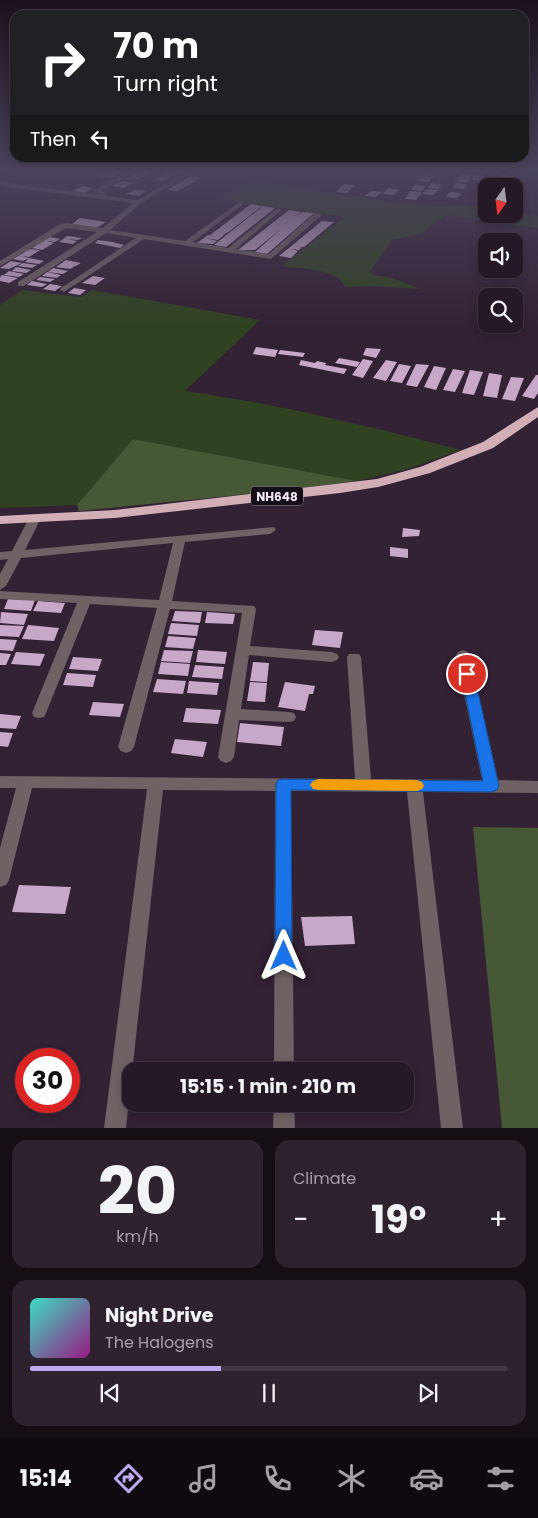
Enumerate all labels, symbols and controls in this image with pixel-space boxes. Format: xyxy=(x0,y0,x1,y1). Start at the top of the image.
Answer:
text: 70 m xyxy=(113,21,199,70)
icon: right xyxy=(30,30,95,95)
text: Turn right xyxy=(113,68,218,99)
icon: left xyxy=(86,125,114,153)
text: Then xyxy=(30,126,76,153)
north arrow xyxy=(478,178,522,222)
map controls xyxy=(478,178,523,333)
button: sound xyxy=(478,233,523,278)
button: search xyxy=(478,288,523,333)
road number: NH648 xyxy=(251,486,303,506)
pin xyxy=(446,653,488,695)
icon: arrive xyxy=(453,660,481,688)
position arrow xyxy=(257,929,309,981)
speed limit sign: 30 xyxy=(15,1048,80,1113)
text: 15:15 · 1 min · 210 m xyxy=(180,1073,356,1100)
text: 20 xyxy=(98,1146,177,1237)
text: Climate xyxy=(293,1167,356,1190)
text: 19° xyxy=(371,1193,426,1246)
text: − xyxy=(293,1200,308,1239)
text: + xyxy=(489,1200,508,1239)
text: km/h xyxy=(116,1225,159,1248)
text: Night Drive xyxy=(105,1302,214,1329)
text: The Halogens xyxy=(105,1331,213,1354)
icon: previous xyxy=(96,1379,124,1407)
icon: pause xyxy=(255,1379,283,1407)
icon: next xyxy=(414,1379,442,1407)
icon: directions xyxy=(111,1461,146,1496)
icon: music xyxy=(186,1461,221,1496)
icon: phone xyxy=(260,1461,295,1496)
icon: climate xyxy=(334,1461,369,1496)
icon: car xyxy=(409,1461,444,1496)
icon: filters xyxy=(483,1461,518,1496)
text: 15:14 xyxy=(20,1463,72,1494)

